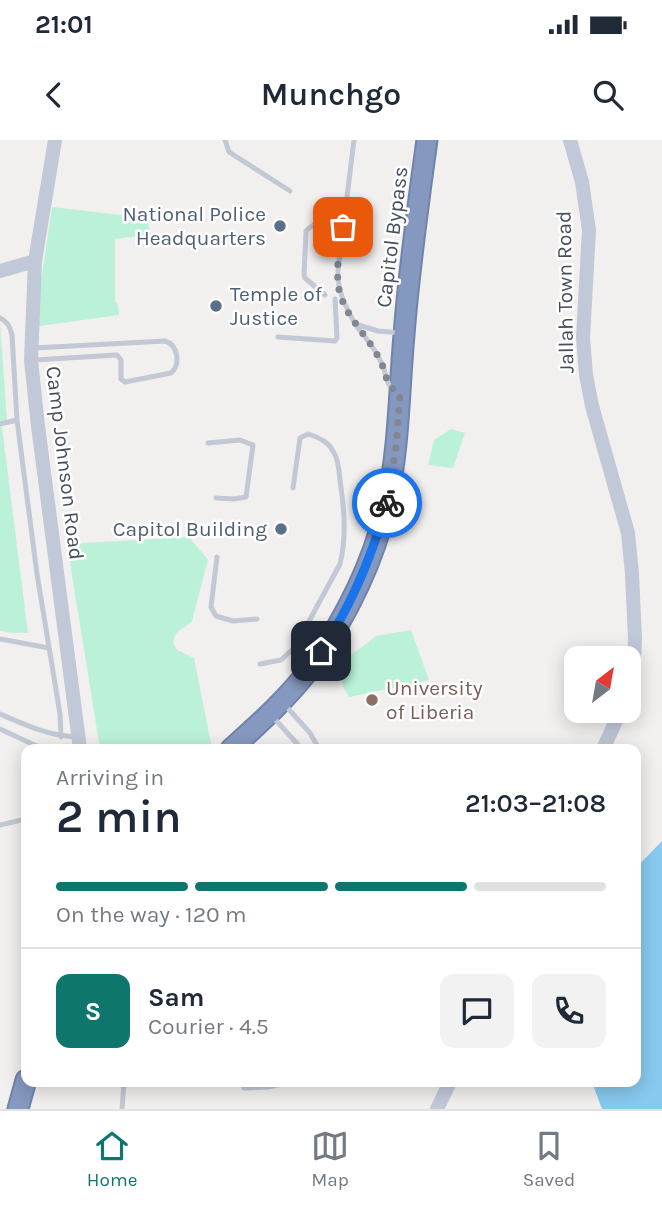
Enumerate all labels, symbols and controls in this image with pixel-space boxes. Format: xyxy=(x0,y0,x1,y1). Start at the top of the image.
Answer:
text: 21:01 xyxy=(35,9,93,40)
icon: back xyxy=(35,76,73,114)
text: Munchgo xyxy=(261,76,401,113)
icon: search xyxy=(589,76,627,114)
street label: Capitol Bypass xyxy=(371,165,413,309)
pin xyxy=(313,197,373,257)
place label: National Police Headquarters xyxy=(122,202,266,250)
icon: bag xyxy=(324,208,362,246)
street label: Jallah Town Road xyxy=(552,211,578,373)
marker: National Police Headquarters xyxy=(272,218,288,234)
place label: Temple of Justice xyxy=(230,282,323,330)
marker: Temple of Justice xyxy=(208,298,224,314)
street label: Camp Johnson Road xyxy=(41,365,89,561)
courier xyxy=(352,468,422,538)
icon: bike xyxy=(368,484,406,522)
place label: Capitol Building xyxy=(113,517,267,541)
marker: Capitol Building xyxy=(273,521,289,537)
pin xyxy=(291,621,351,681)
icon: home xyxy=(302,632,340,670)
north arrow xyxy=(564,646,640,723)
map controls xyxy=(564,646,641,723)
place label: University of Liberia xyxy=(386,676,483,724)
marker: University of Liberia xyxy=(364,692,380,708)
text: Arriving in xyxy=(56,764,164,791)
text: 21:03–21:08 xyxy=(465,788,606,819)
text: 2 min xyxy=(56,790,182,844)
text: On the way · 120 m xyxy=(56,901,247,928)
button: chat xyxy=(440,974,514,1048)
button: phone xyxy=(532,974,606,1048)
text: Sam xyxy=(148,982,204,1013)
text: S xyxy=(85,996,101,1027)
text: Courier · 4.5 xyxy=(148,1013,269,1040)
tab: Home xyxy=(87,1127,137,1191)
tab: Map xyxy=(311,1127,349,1191)
tab: Saved xyxy=(523,1127,575,1191)

